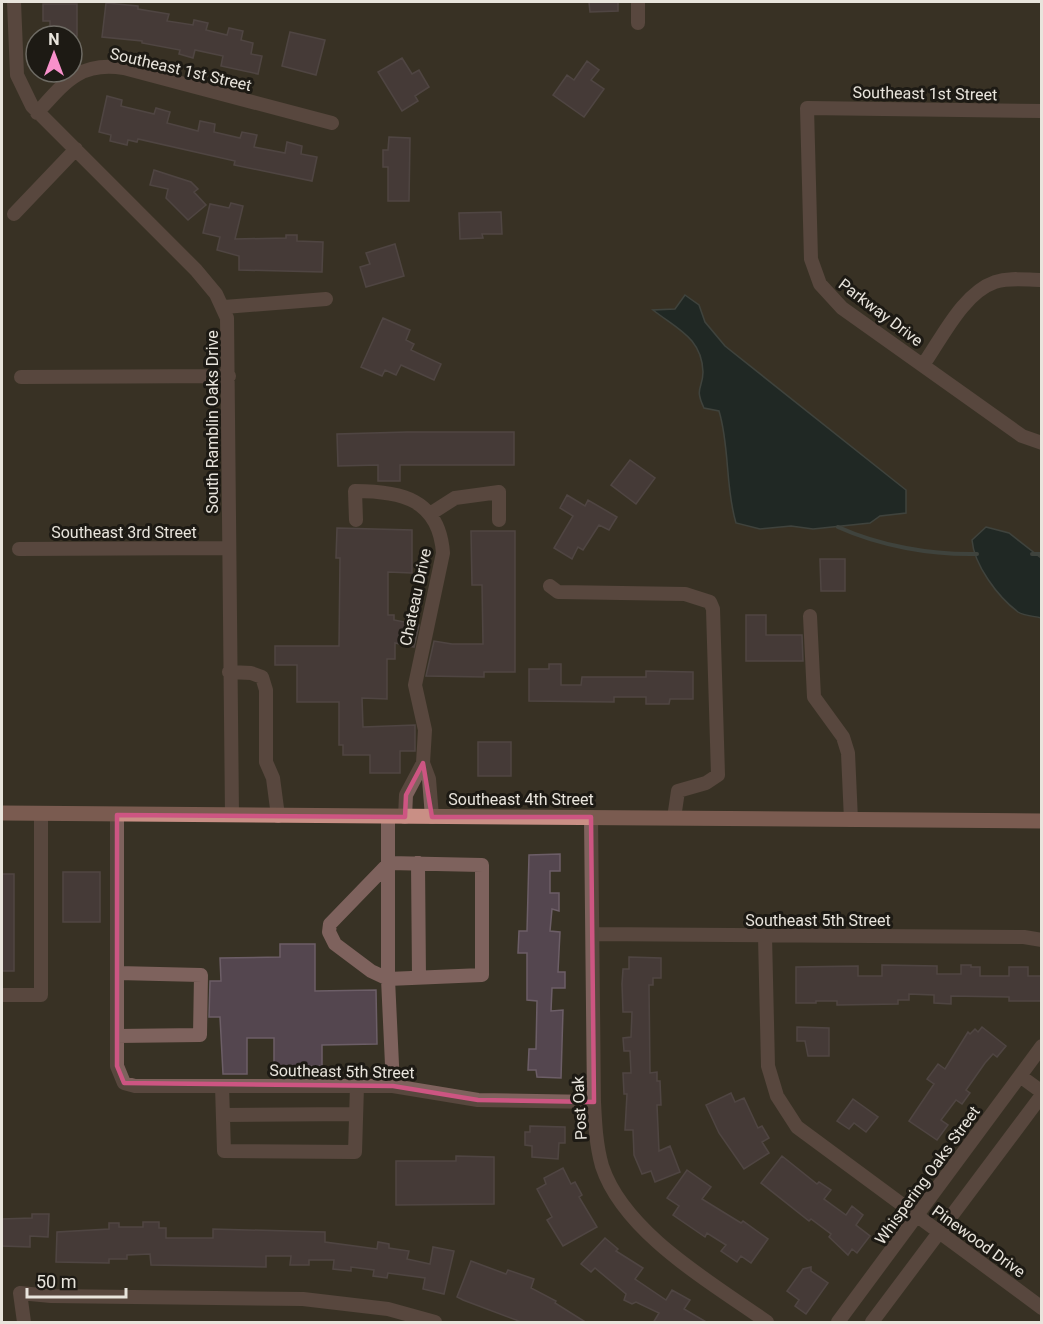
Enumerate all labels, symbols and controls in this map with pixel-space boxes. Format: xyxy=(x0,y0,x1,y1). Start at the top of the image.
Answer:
north arrow xyxy=(24,24,84,84)
text: N xyxy=(48,30,60,49)
street label: Southeast 1st Street xyxy=(108,44,254,95)
street label: Southeast 1st Street xyxy=(852,83,998,104)
street label: Parkway Drive xyxy=(835,275,926,350)
street label: South Ramblin Oaks Drive xyxy=(203,330,222,514)
street label: Southeast 3rd Street xyxy=(51,523,197,542)
street label: Chateau Drive xyxy=(396,547,435,648)
street label: Southeast 4th Street xyxy=(448,790,594,809)
street label: Southeast 5th Street xyxy=(745,911,891,930)
street label: Southeast 5th Street xyxy=(269,1061,415,1082)
street label: Post Oak xyxy=(568,1074,591,1141)
street label: Whispering Oaks Street xyxy=(871,1103,984,1248)
street label: Pinewood Drive xyxy=(928,1201,1029,1282)
scale bar xyxy=(27,1261,126,1299)
text: 50 m xyxy=(36,1271,76,1292)

